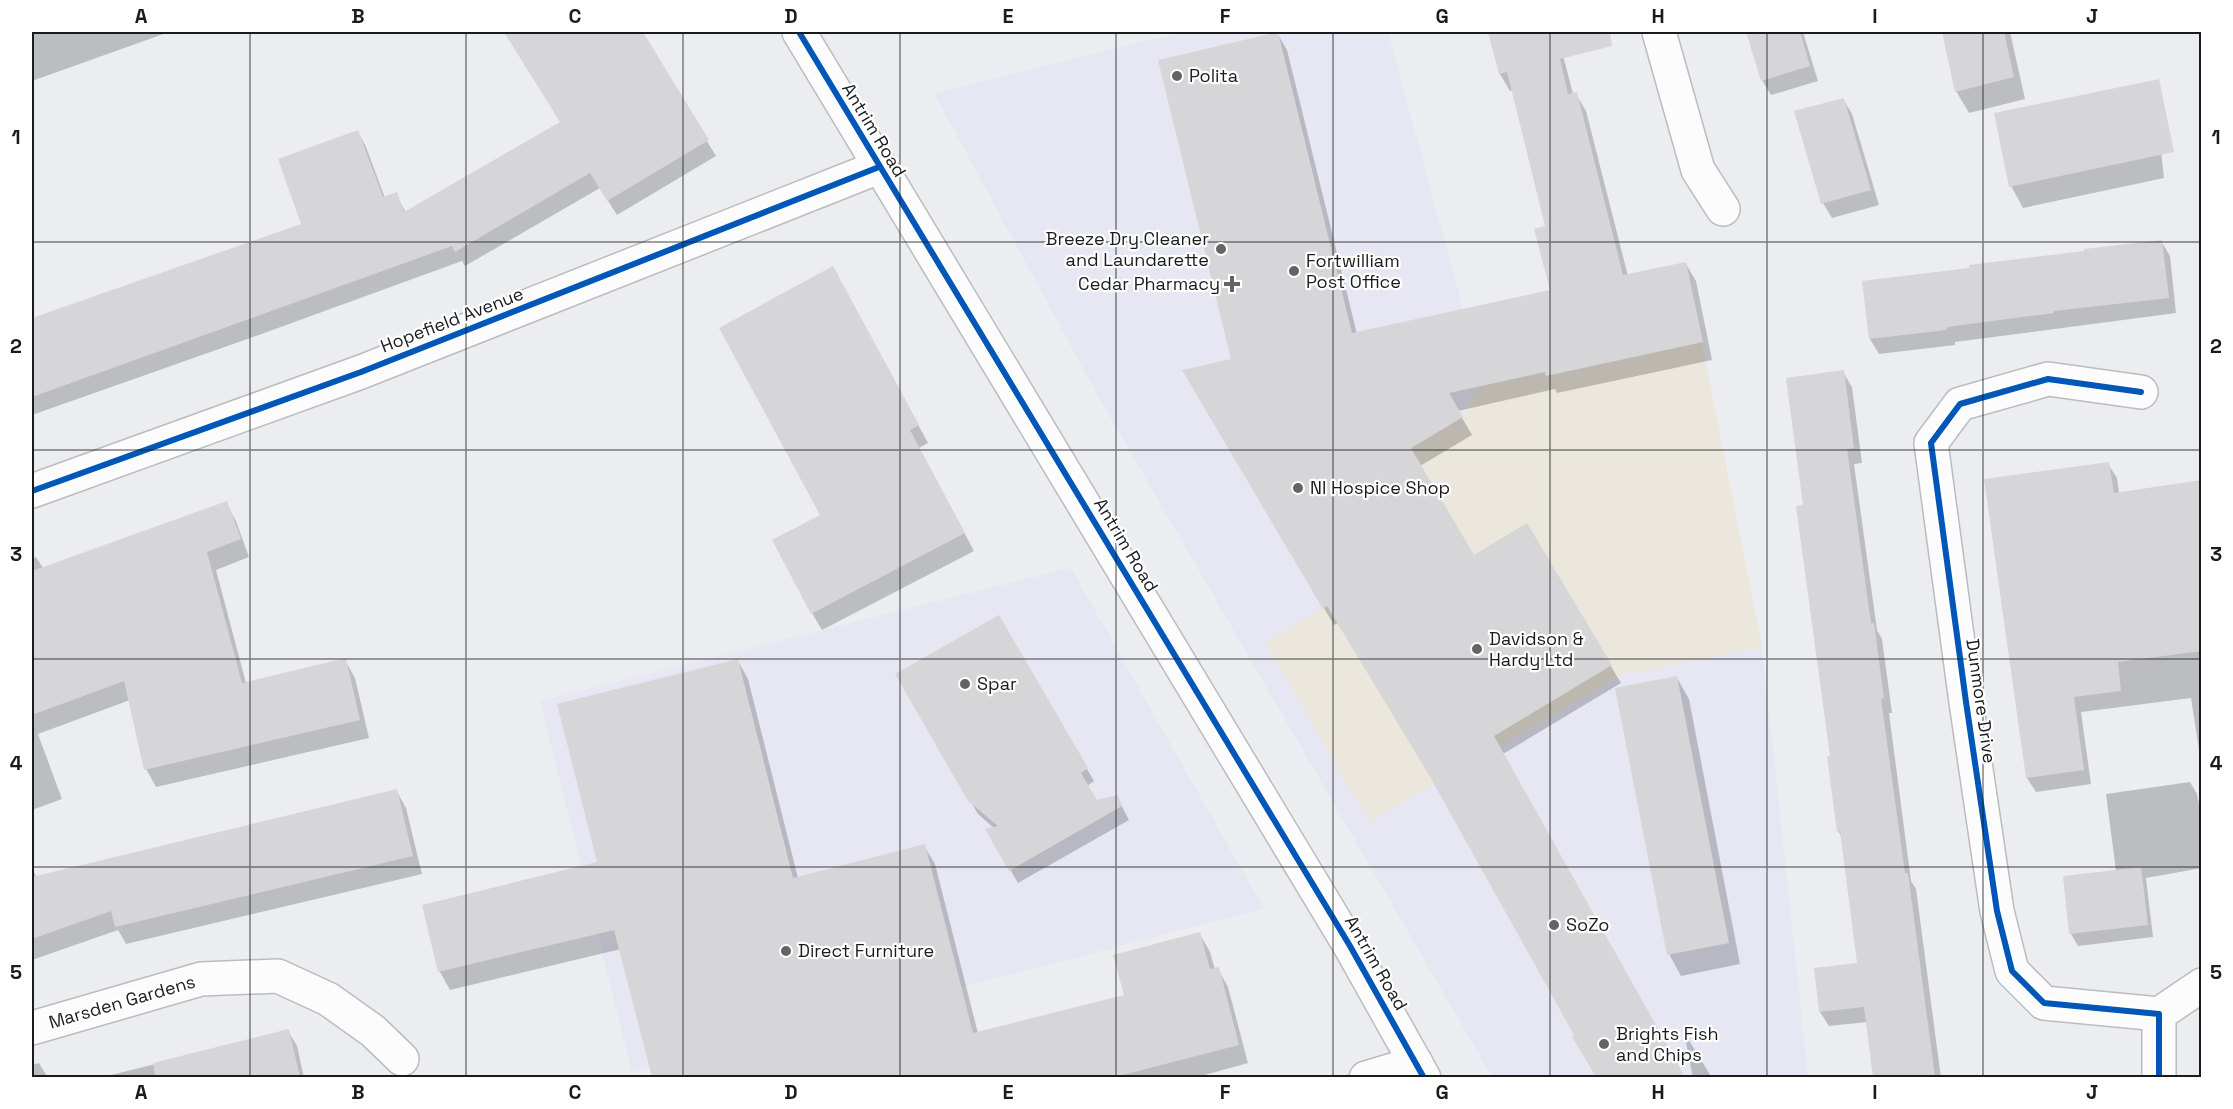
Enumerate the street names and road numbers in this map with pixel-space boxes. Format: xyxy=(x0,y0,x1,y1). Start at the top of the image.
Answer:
street label: Antrim Road xyxy=(837,78,912,181)
street label: Hopefield Avenue xyxy=(377,282,527,357)
street label: Antrim Road xyxy=(1089,493,1164,596)
street label: Dunmore Drive xyxy=(1961,637,2002,765)
street label: Antrim Road xyxy=(1340,911,1413,1014)
street label: Marsden Gardens xyxy=(46,970,198,1033)

